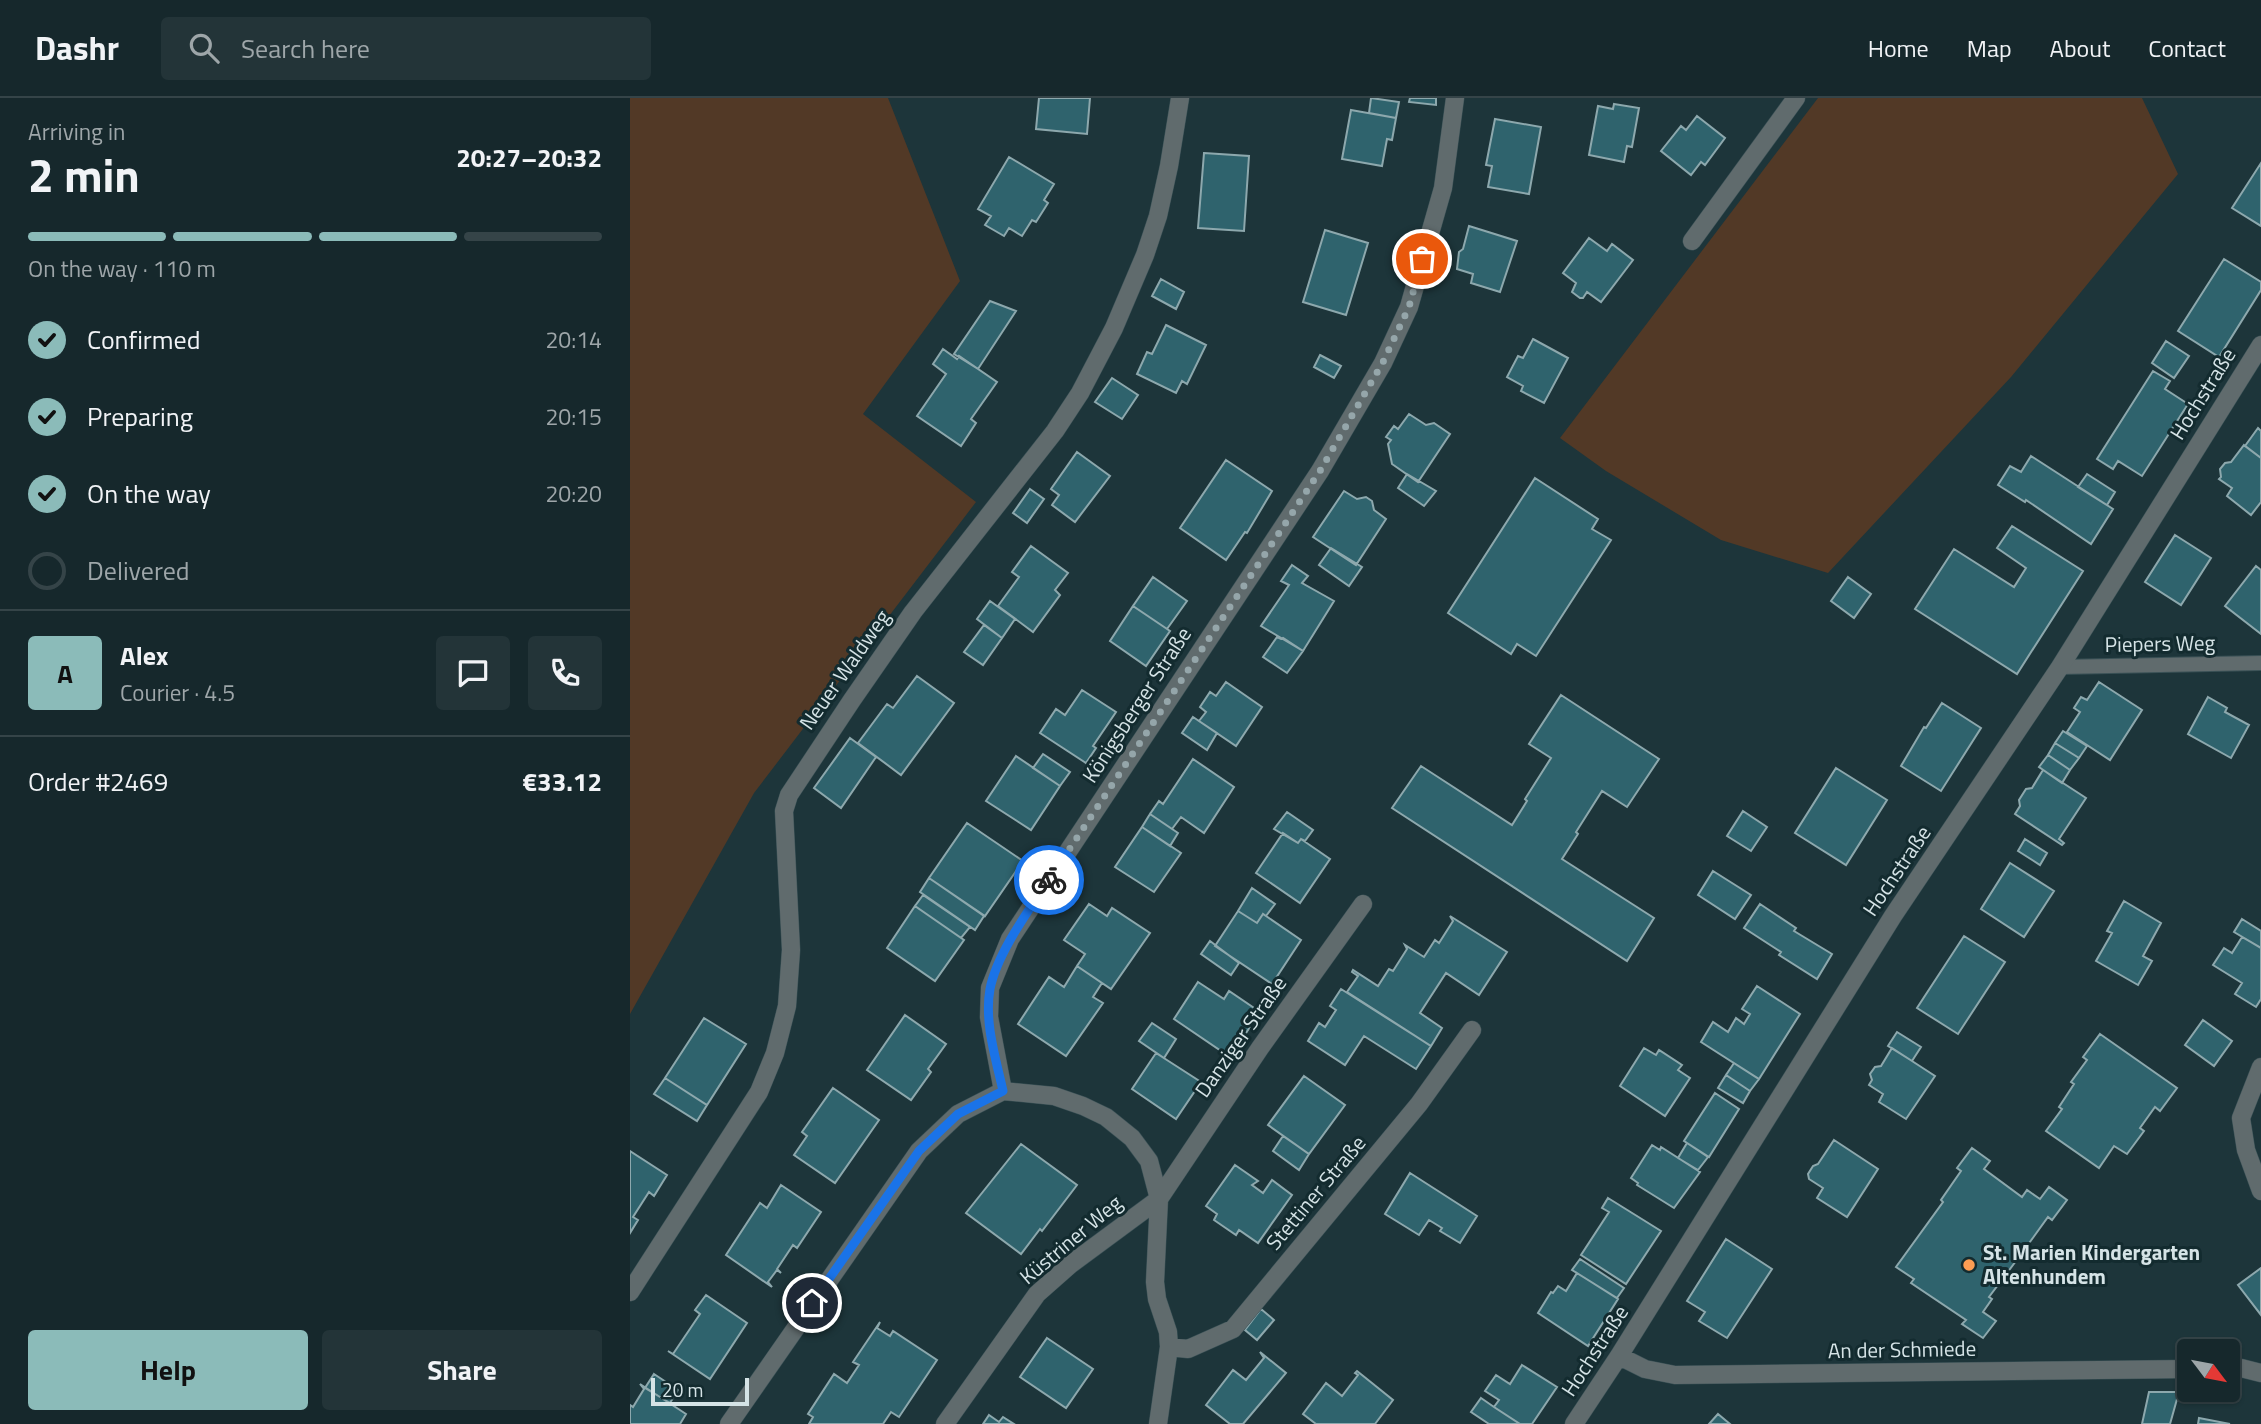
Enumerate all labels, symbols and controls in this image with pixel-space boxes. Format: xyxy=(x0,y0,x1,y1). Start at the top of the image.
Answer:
search box xyxy=(161,17,651,80)
text: Dashr xyxy=(35,23,119,73)
icon: search xyxy=(185,29,223,67)
text: Search here xyxy=(241,29,370,68)
text: Home xyxy=(1868,30,1929,66)
text: Map xyxy=(1967,30,2012,66)
text: About xyxy=(2050,30,2110,66)
text: Contact xyxy=(2148,30,2226,66)
text: Arriving in xyxy=(28,114,125,149)
text: 20:27–20:32 xyxy=(456,138,602,177)
text: 2 min xyxy=(28,140,140,210)
pin xyxy=(1392,229,1452,289)
icon: bag xyxy=(1403,240,1441,278)
text: On the way · 110 m xyxy=(28,251,216,286)
text: Confirmed xyxy=(87,320,201,359)
icon: check xyxy=(28,321,66,359)
text: 20:14 xyxy=(545,322,602,357)
street label: Hochstraße xyxy=(2161,341,2243,446)
text: Preparing xyxy=(87,397,193,436)
icon: check xyxy=(28,398,66,436)
text: 20:15 xyxy=(545,399,602,434)
text: On the way xyxy=(87,474,211,513)
icon: check xyxy=(28,475,66,513)
text: 20:20 xyxy=(545,476,602,511)
text: Delivered xyxy=(87,551,190,590)
street label: Neuer Waldweg xyxy=(791,603,898,736)
street label: Königsberger Straße xyxy=(1074,620,1199,789)
street label: Piepers Weg xyxy=(2104,626,2216,660)
text: Alex xyxy=(120,636,168,675)
button: chat xyxy=(436,636,510,710)
button: phone xyxy=(528,636,602,710)
text: A xyxy=(57,654,73,693)
text: Courier · 4.5 xyxy=(120,675,235,710)
text: Order #2469 xyxy=(28,762,168,801)
text: €33.12 xyxy=(523,762,602,801)
street label: Hochstraße xyxy=(1854,819,1938,922)
courier xyxy=(1014,845,1084,915)
icon: bike xyxy=(1030,861,1068,899)
street label: Danziger Straße xyxy=(1186,969,1294,1104)
street label: Stettiner Straße xyxy=(1258,1128,1373,1257)
street label: Küstriner Weg xyxy=(1012,1187,1129,1292)
place label: St. Marien Kindergarten Altenhundem xyxy=(1983,1236,2200,1292)
marker: St. Marien Kindergarten Altenhundem xyxy=(1961,1257,1977,1273)
pin xyxy=(782,1273,842,1333)
icon: home xyxy=(793,1284,831,1322)
street label: Hochstraße xyxy=(1553,1298,1636,1402)
button: Help xyxy=(28,1330,308,1410)
button: Share xyxy=(322,1330,602,1410)
street label: An der Schmiede xyxy=(1828,1332,1976,1366)
north arrow xyxy=(2177,1339,2240,1402)
map controls xyxy=(2177,1339,2240,1402)
scale bar xyxy=(651,1375,749,1407)
text: 20 m xyxy=(662,1375,703,1404)

